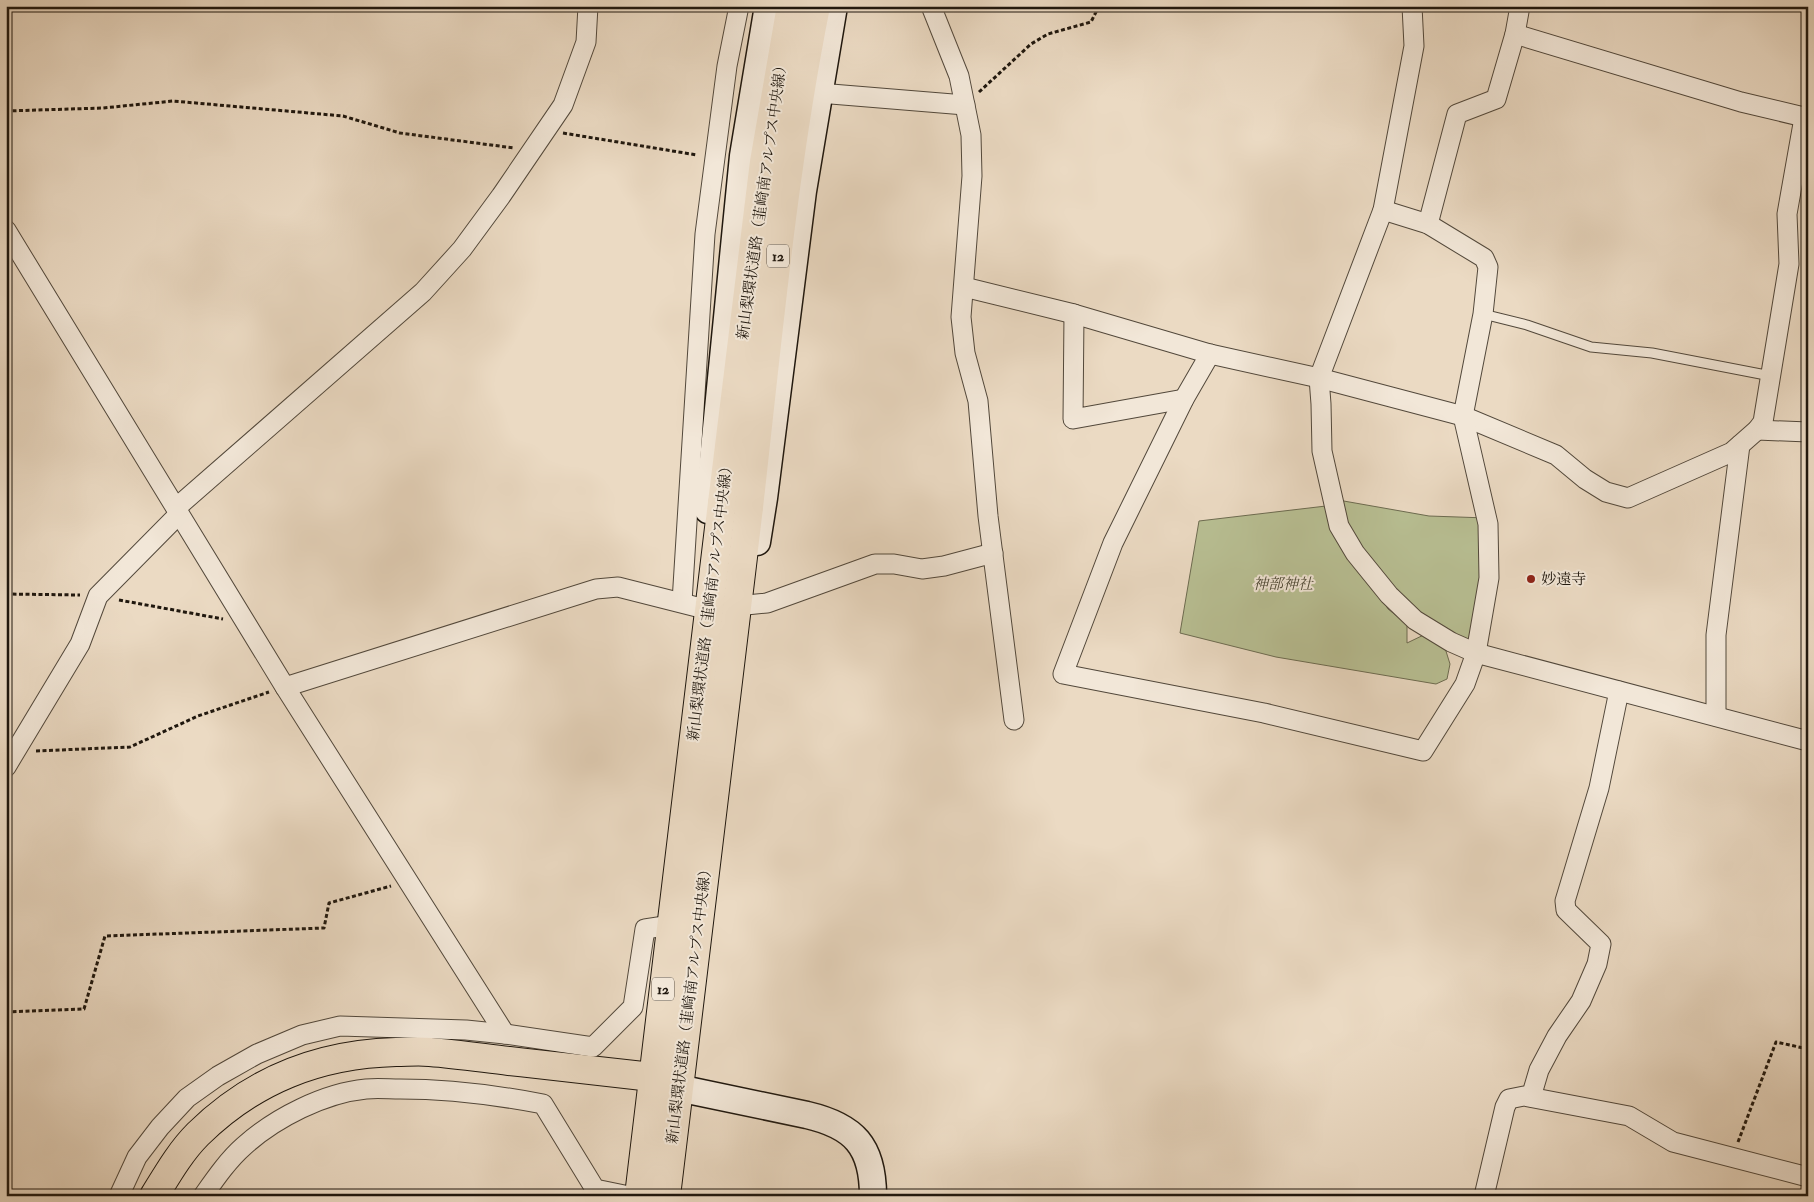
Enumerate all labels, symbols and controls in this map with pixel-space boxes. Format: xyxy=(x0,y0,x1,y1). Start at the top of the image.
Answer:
street label: 新山梨環状道路（韮崎南アルプス中央線） xyxy=(733,57,792,341)
road number: 12 xyxy=(767,245,789,268)
street label: 新山梨環状道路（韮崎南アルプス中央線） xyxy=(684,458,737,742)
place label: 妙遠寺 xyxy=(1541,570,1586,589)
marker: 妙遠寺 xyxy=(1525,573,1537,585)
park label: 神部神社 xyxy=(1253,575,1314,594)
street label: 新山梨環状道路（韮崎南アルプス中央線） xyxy=(663,861,716,1145)
road number: 12 xyxy=(652,978,674,1001)

